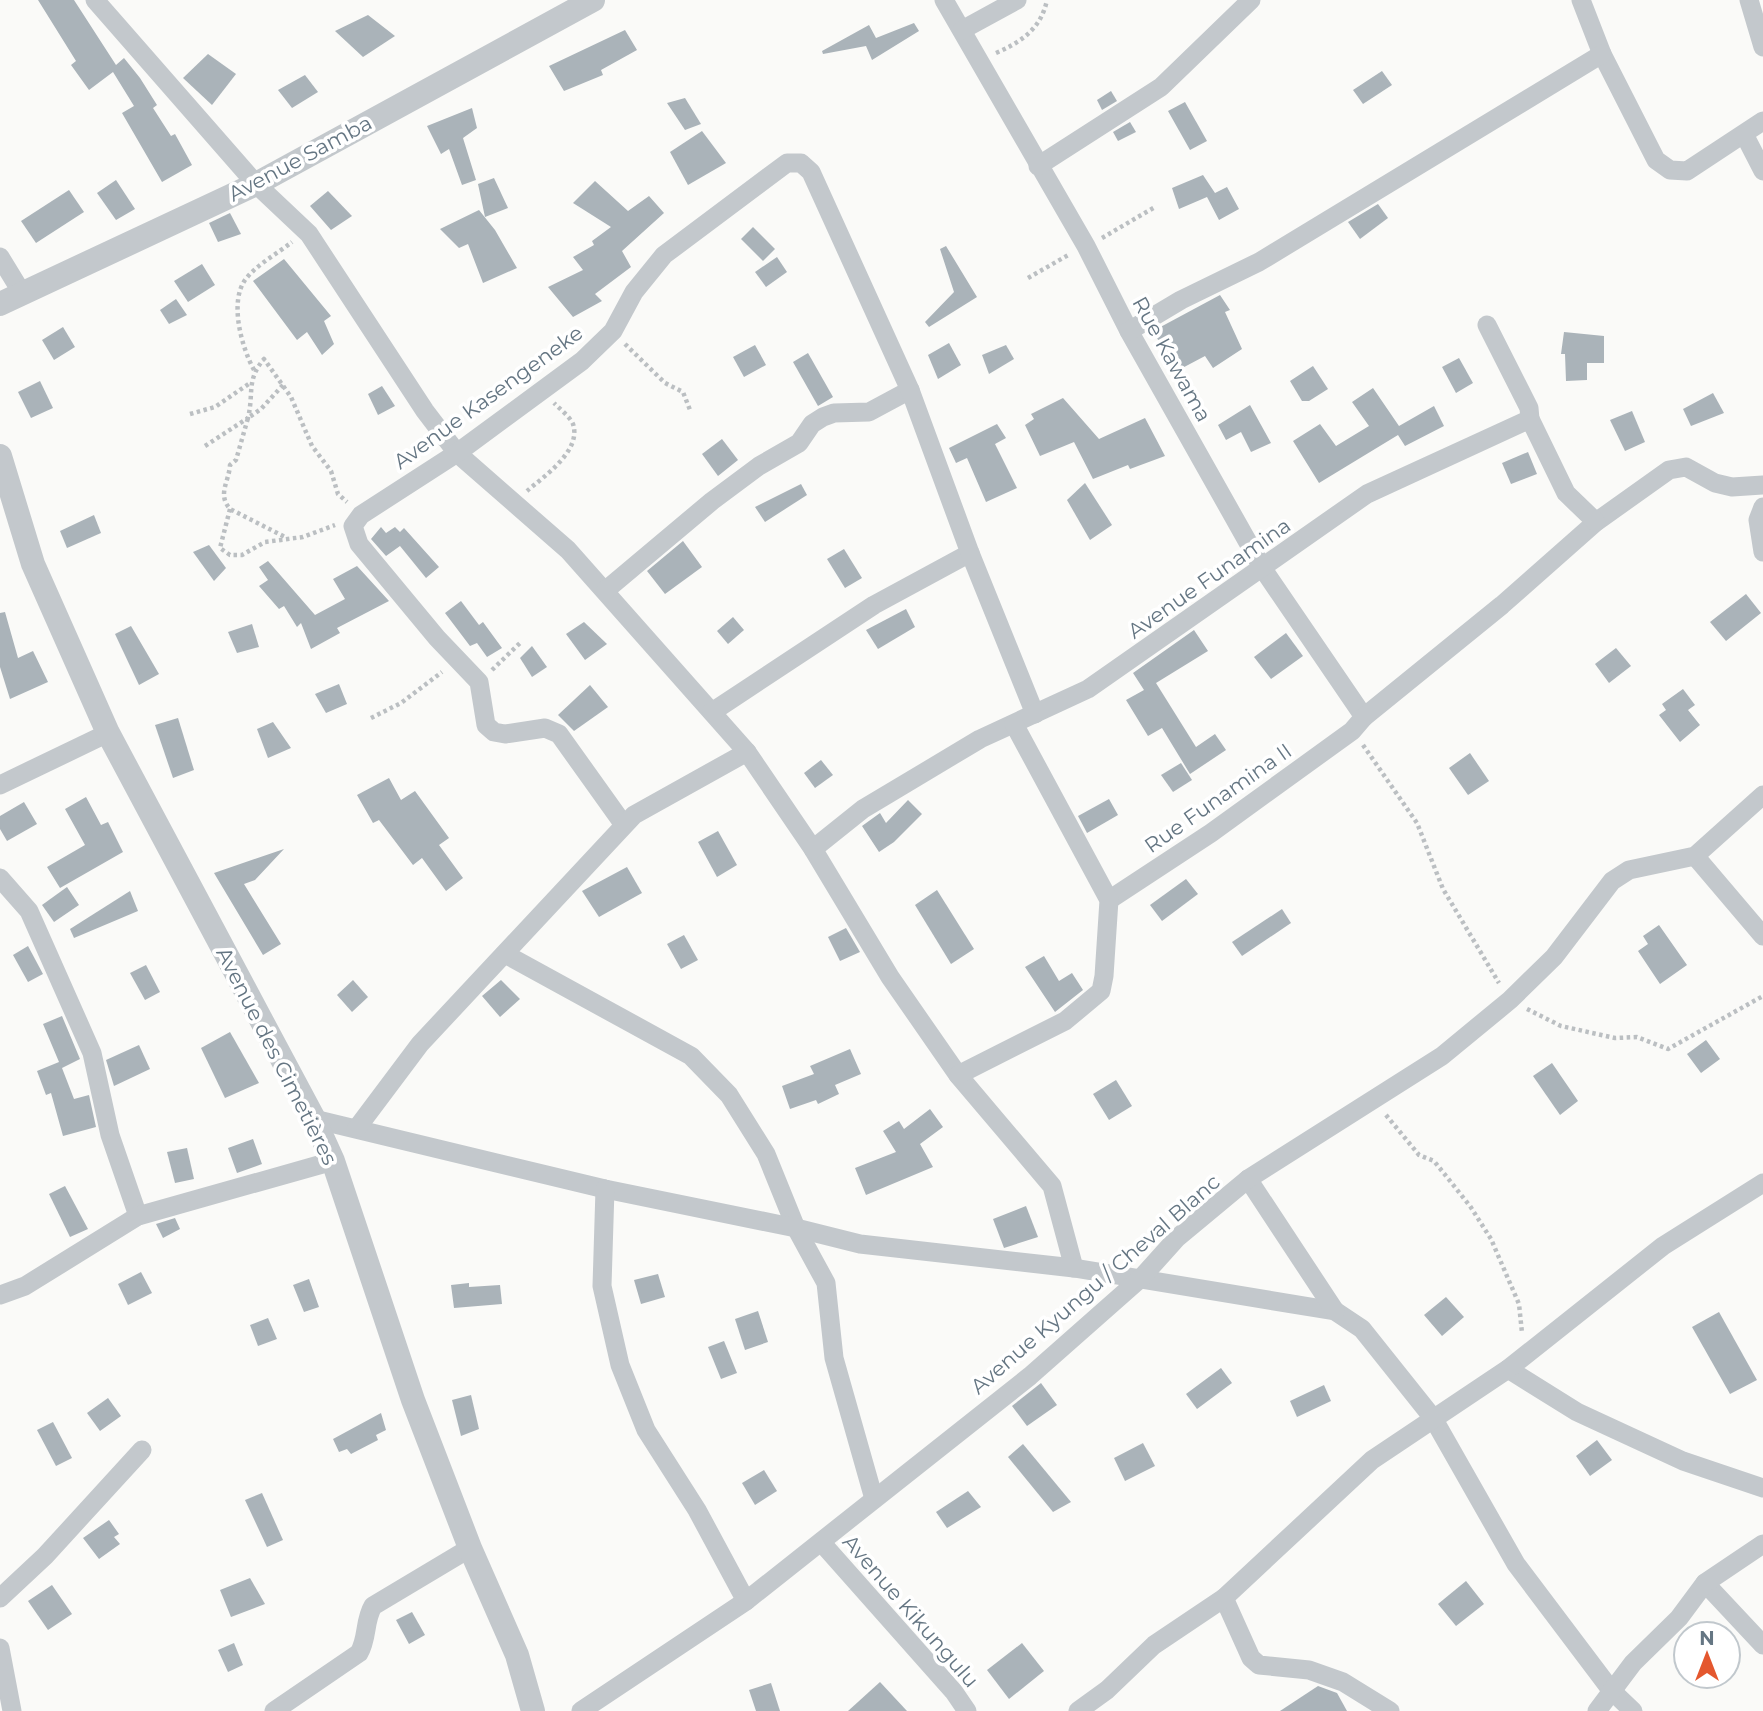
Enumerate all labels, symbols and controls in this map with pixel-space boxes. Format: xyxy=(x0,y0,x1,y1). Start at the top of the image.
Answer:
street label: Avenue Samba xyxy=(224,110,376,206)
street label: Rue Kawama xyxy=(1127,292,1217,426)
street label: Avenue Kasengeneke xyxy=(389,320,587,474)
street label: Avenue Funamina xyxy=(1123,512,1295,644)
street label: Rue Funamina II xyxy=(1140,738,1296,858)
street label: Avenue des Cimetières xyxy=(211,943,343,1169)
street label: Avenue Kyungu / Cheval Blanc xyxy=(965,1169,1225,1399)
street label: Avenue Kikungulu xyxy=(838,1529,984,1693)
north arrow xyxy=(1672,1620,1742,1690)
text: N xyxy=(1699,1627,1715,1650)

